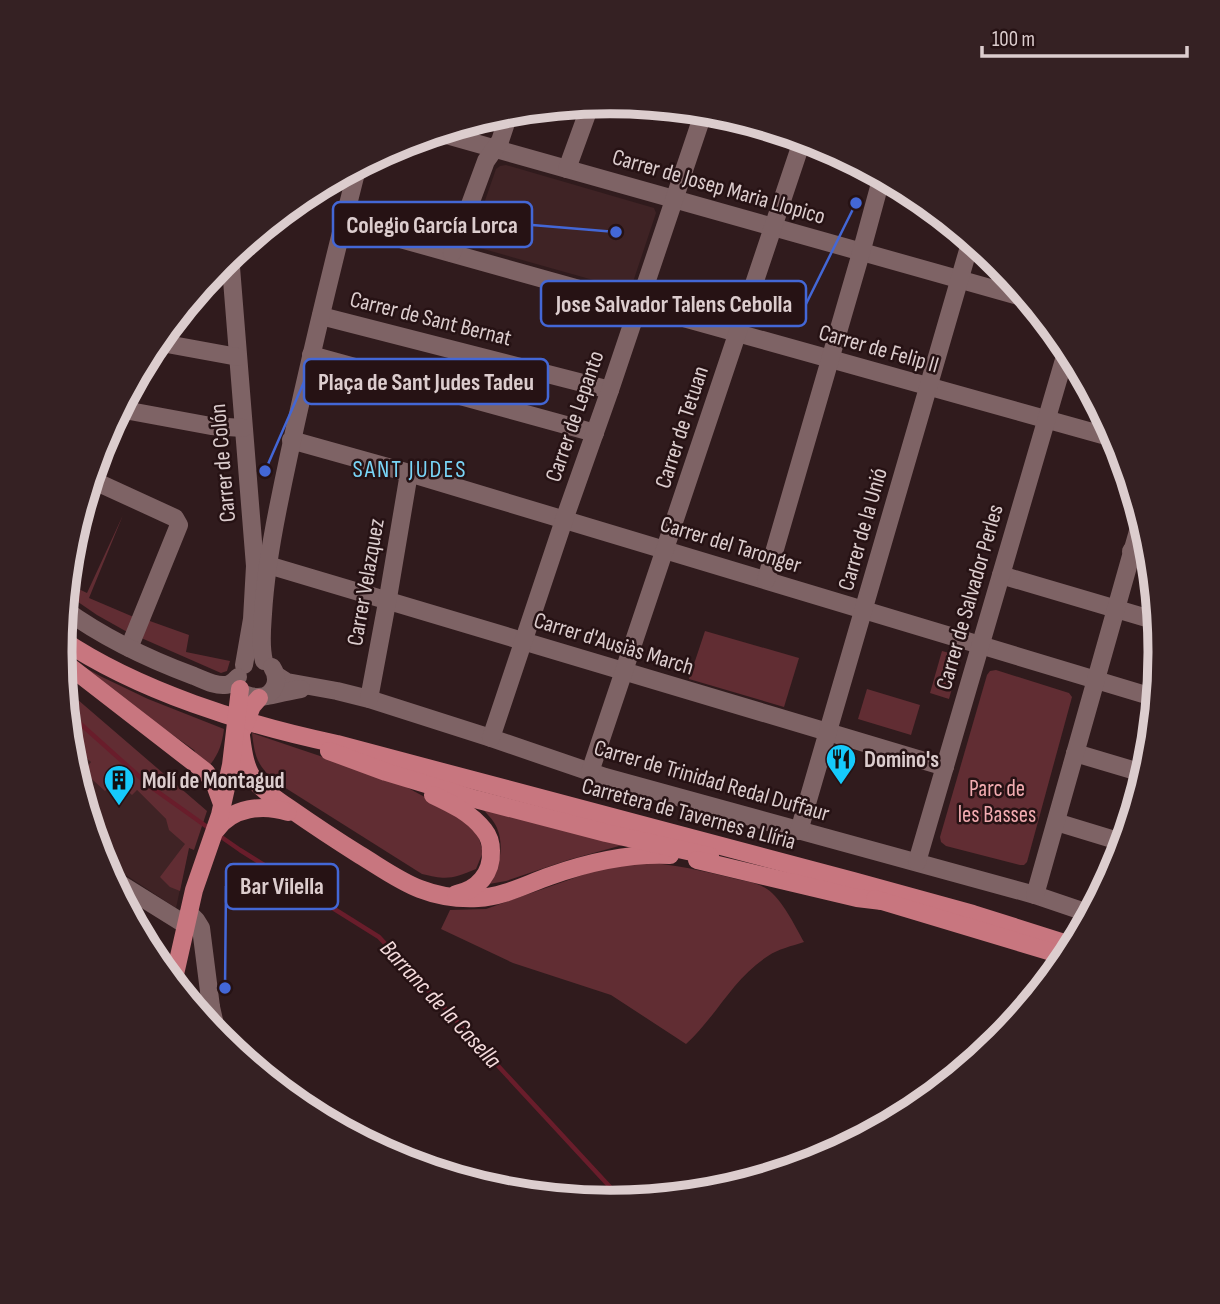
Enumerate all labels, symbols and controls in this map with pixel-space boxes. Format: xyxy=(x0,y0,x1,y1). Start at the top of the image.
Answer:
scale bar xyxy=(982,14,1187,58)
text: 100 m xyxy=(992,27,1035,52)
street label: Carrer de Josep Maria Llopico xyxy=(609,143,828,231)
callout: Colegio García Lorca xyxy=(333,202,532,247)
text: Colegio García Lorca xyxy=(346,211,518,240)
callout: Jose Salvador Talens Cebolla xyxy=(541,281,806,326)
street label: Carrer de Sant Bernat xyxy=(347,285,514,353)
text: Jose Salvador Talens Cebolla xyxy=(555,290,792,319)
street label: Carrer de Felip II xyxy=(815,318,942,379)
street label: Carrer de Lepanto xyxy=(539,347,610,486)
callout: Plaça de Sant Judes Tadeu xyxy=(304,359,548,404)
street label: Carrer de Tetuan xyxy=(649,363,715,492)
text: Plaça de Sant Judes Tadeu xyxy=(318,368,534,397)
street label: Carrer de Colón xyxy=(204,403,242,523)
district label: SANT JUDES xyxy=(352,455,468,484)
street label: Carrer de la Unió xyxy=(832,465,894,594)
street label: Carrer de Salvador Perles xyxy=(930,501,1010,693)
street label: Carrer del Taronger xyxy=(657,510,805,580)
street label: Carrer Velazquez xyxy=(341,516,391,648)
street label: Carrer d'Ausiàs March xyxy=(530,606,697,682)
street label: Carrer de Trinidad Redal Duffaur xyxy=(591,734,833,828)
restaurant icon: Domino's xyxy=(824,742,858,786)
place label: Domino's xyxy=(864,746,939,774)
building icon: Molí de Montagud xyxy=(102,763,136,807)
place label: Molí de Montagud xyxy=(142,767,285,795)
street label: Carretera de Tavernes a Llíria xyxy=(579,772,799,856)
park label: Parc de les Basses xyxy=(958,775,1036,829)
callout: Bar Vilella xyxy=(226,864,338,909)
text: Bar Vilella xyxy=(240,872,324,901)
water label: Barranc de la Casella xyxy=(374,934,507,1075)

